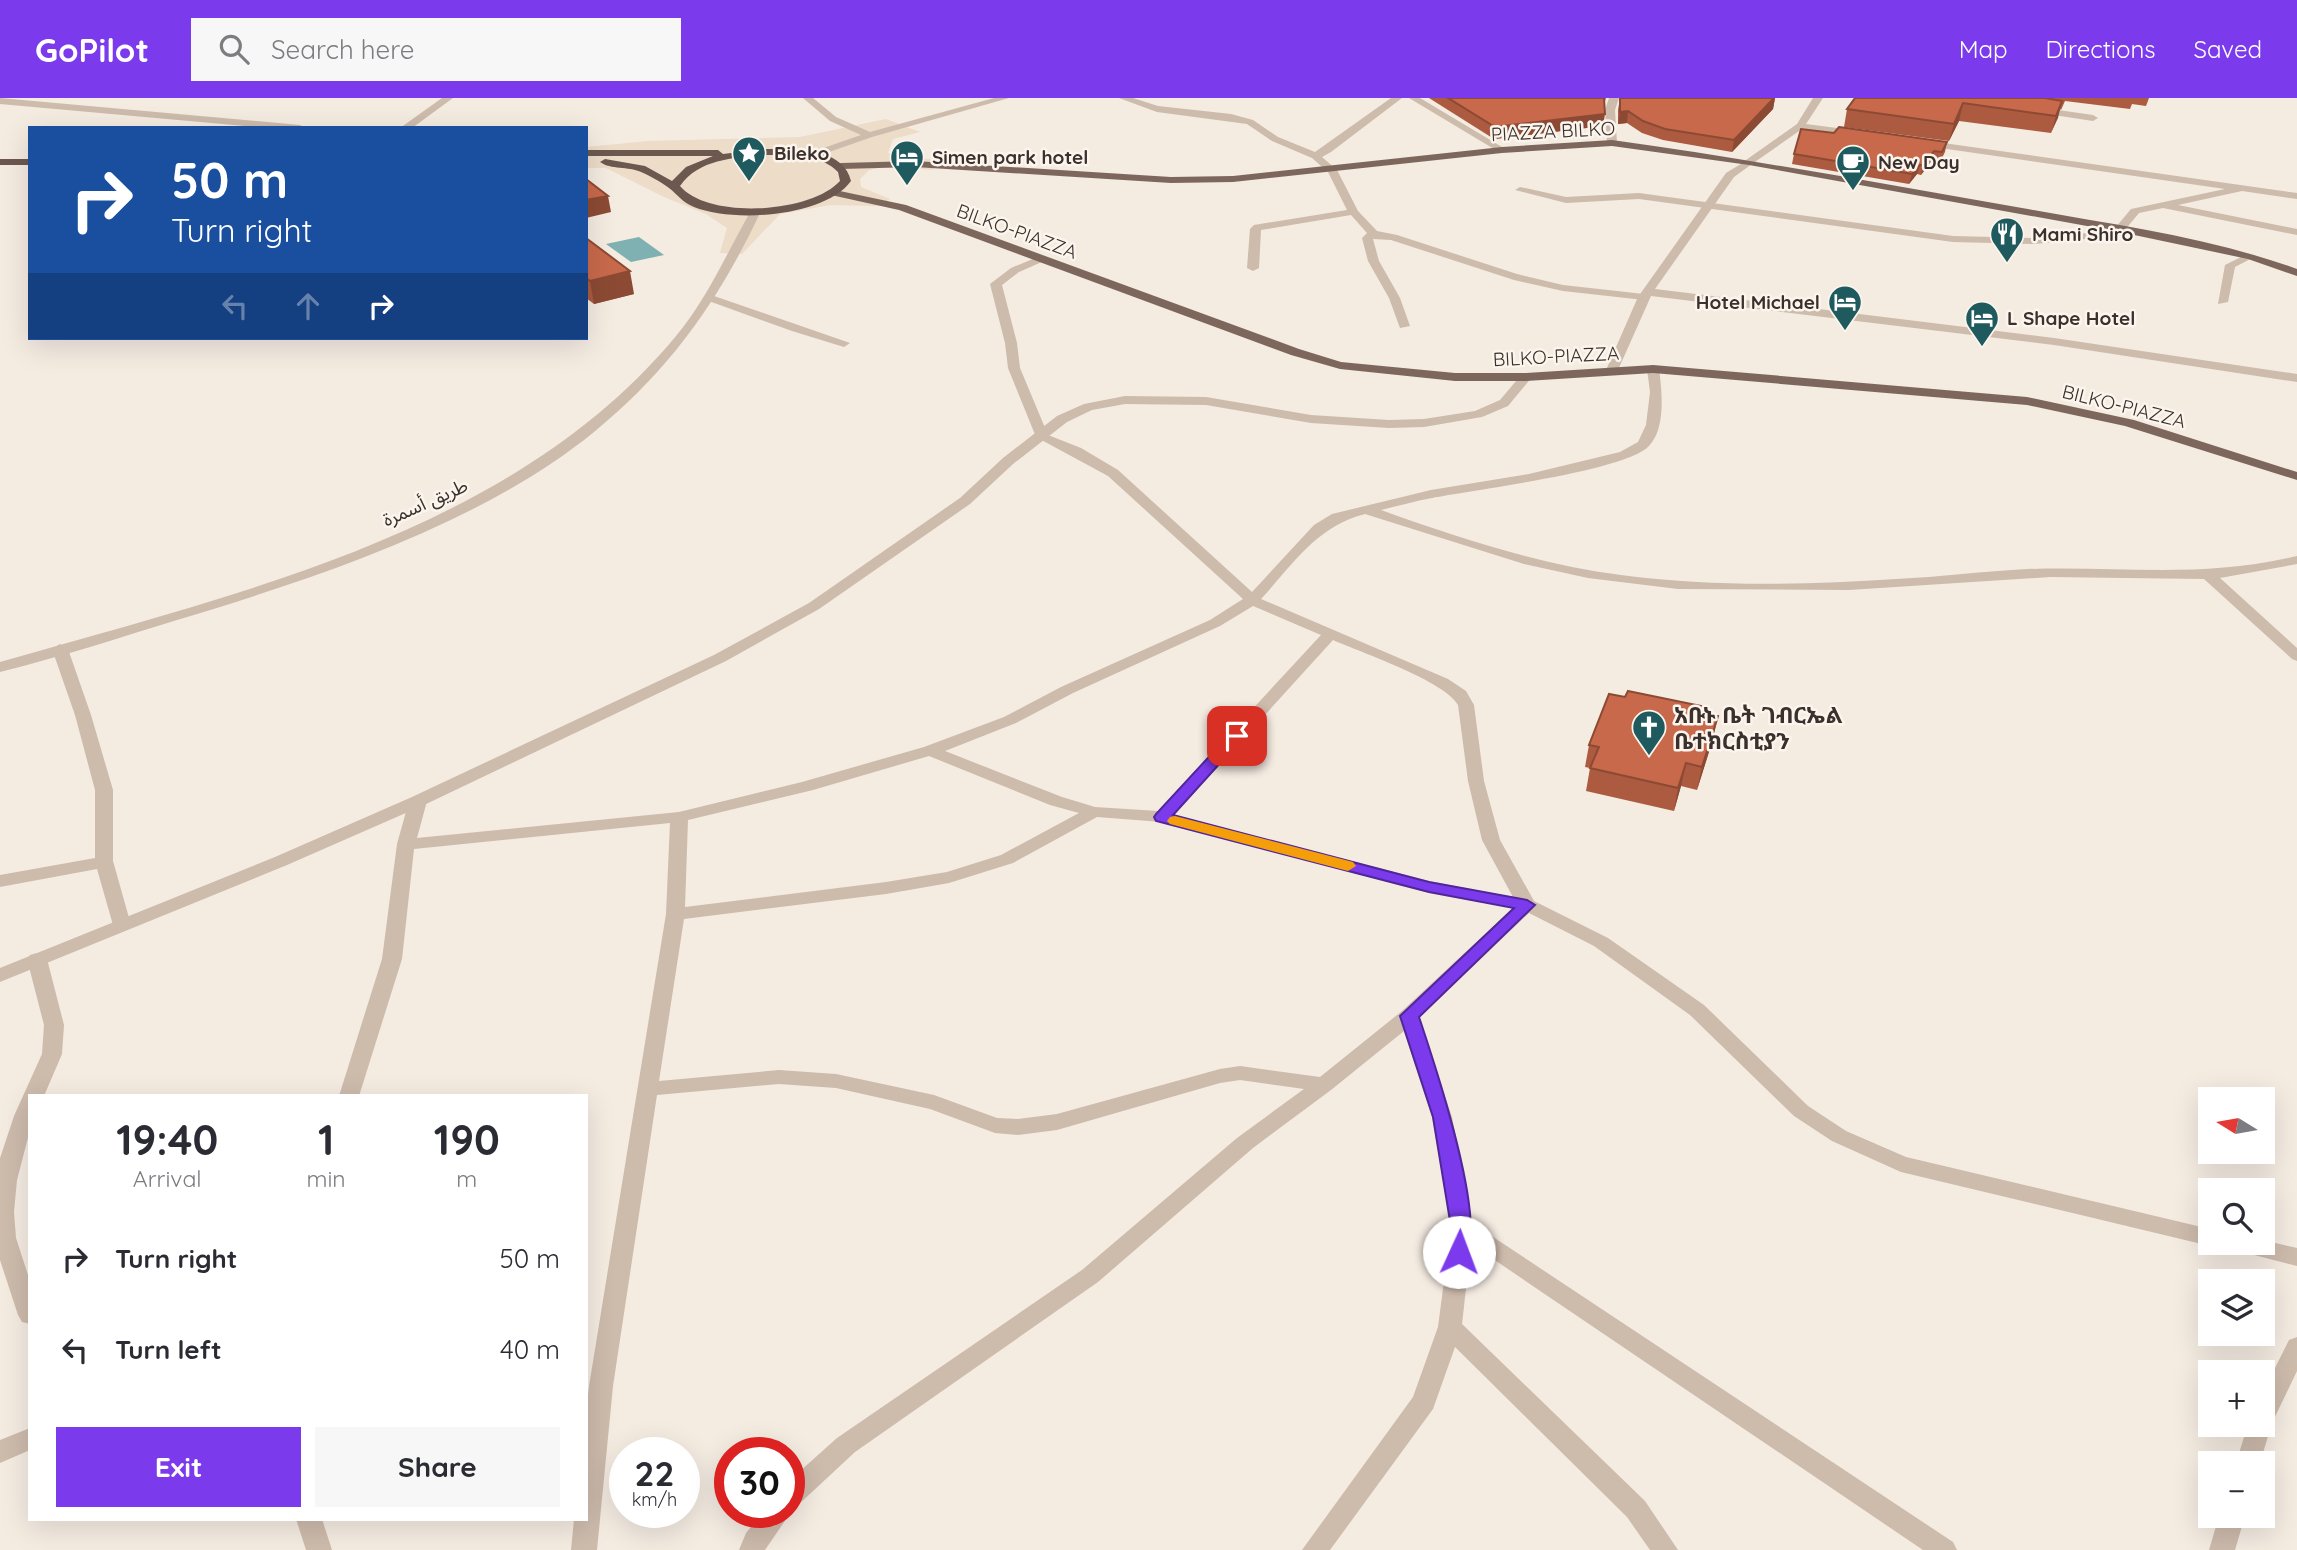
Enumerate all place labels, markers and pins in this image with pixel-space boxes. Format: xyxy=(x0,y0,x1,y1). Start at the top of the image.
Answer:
place icon: Bileko xyxy=(730,134,768,183)
hotel icon: Simen park hotel xyxy=(888,138,926,187)
place label: Bileko xyxy=(774,141,829,165)
cafe icon: New Day xyxy=(1834,143,1872,192)
place label: Simen park hotel xyxy=(932,145,1088,169)
place label: New Day xyxy=(1878,150,1960,174)
restaurant icon: Mami Shiro xyxy=(1988,215,2026,264)
place label: Mami Shiro xyxy=(2032,222,2134,246)
hotel icon: Hotel Michael xyxy=(1826,283,1864,332)
place label: Hotel Michael xyxy=(1696,290,1820,314)
hotel icon: L Shape Hotel xyxy=(1963,299,2001,348)
place label: L Shape Hotel xyxy=(2007,306,2135,330)
place label: አቡኑ ቤት ገብርኤል ቤተክርስቲያን xyxy=(1674,700,1843,755)
pin xyxy=(1207,706,1267,766)
church icon: አቡኑ ቤት ገብርኤል ቤተክርስቲያን xyxy=(1630,708,1668,757)

